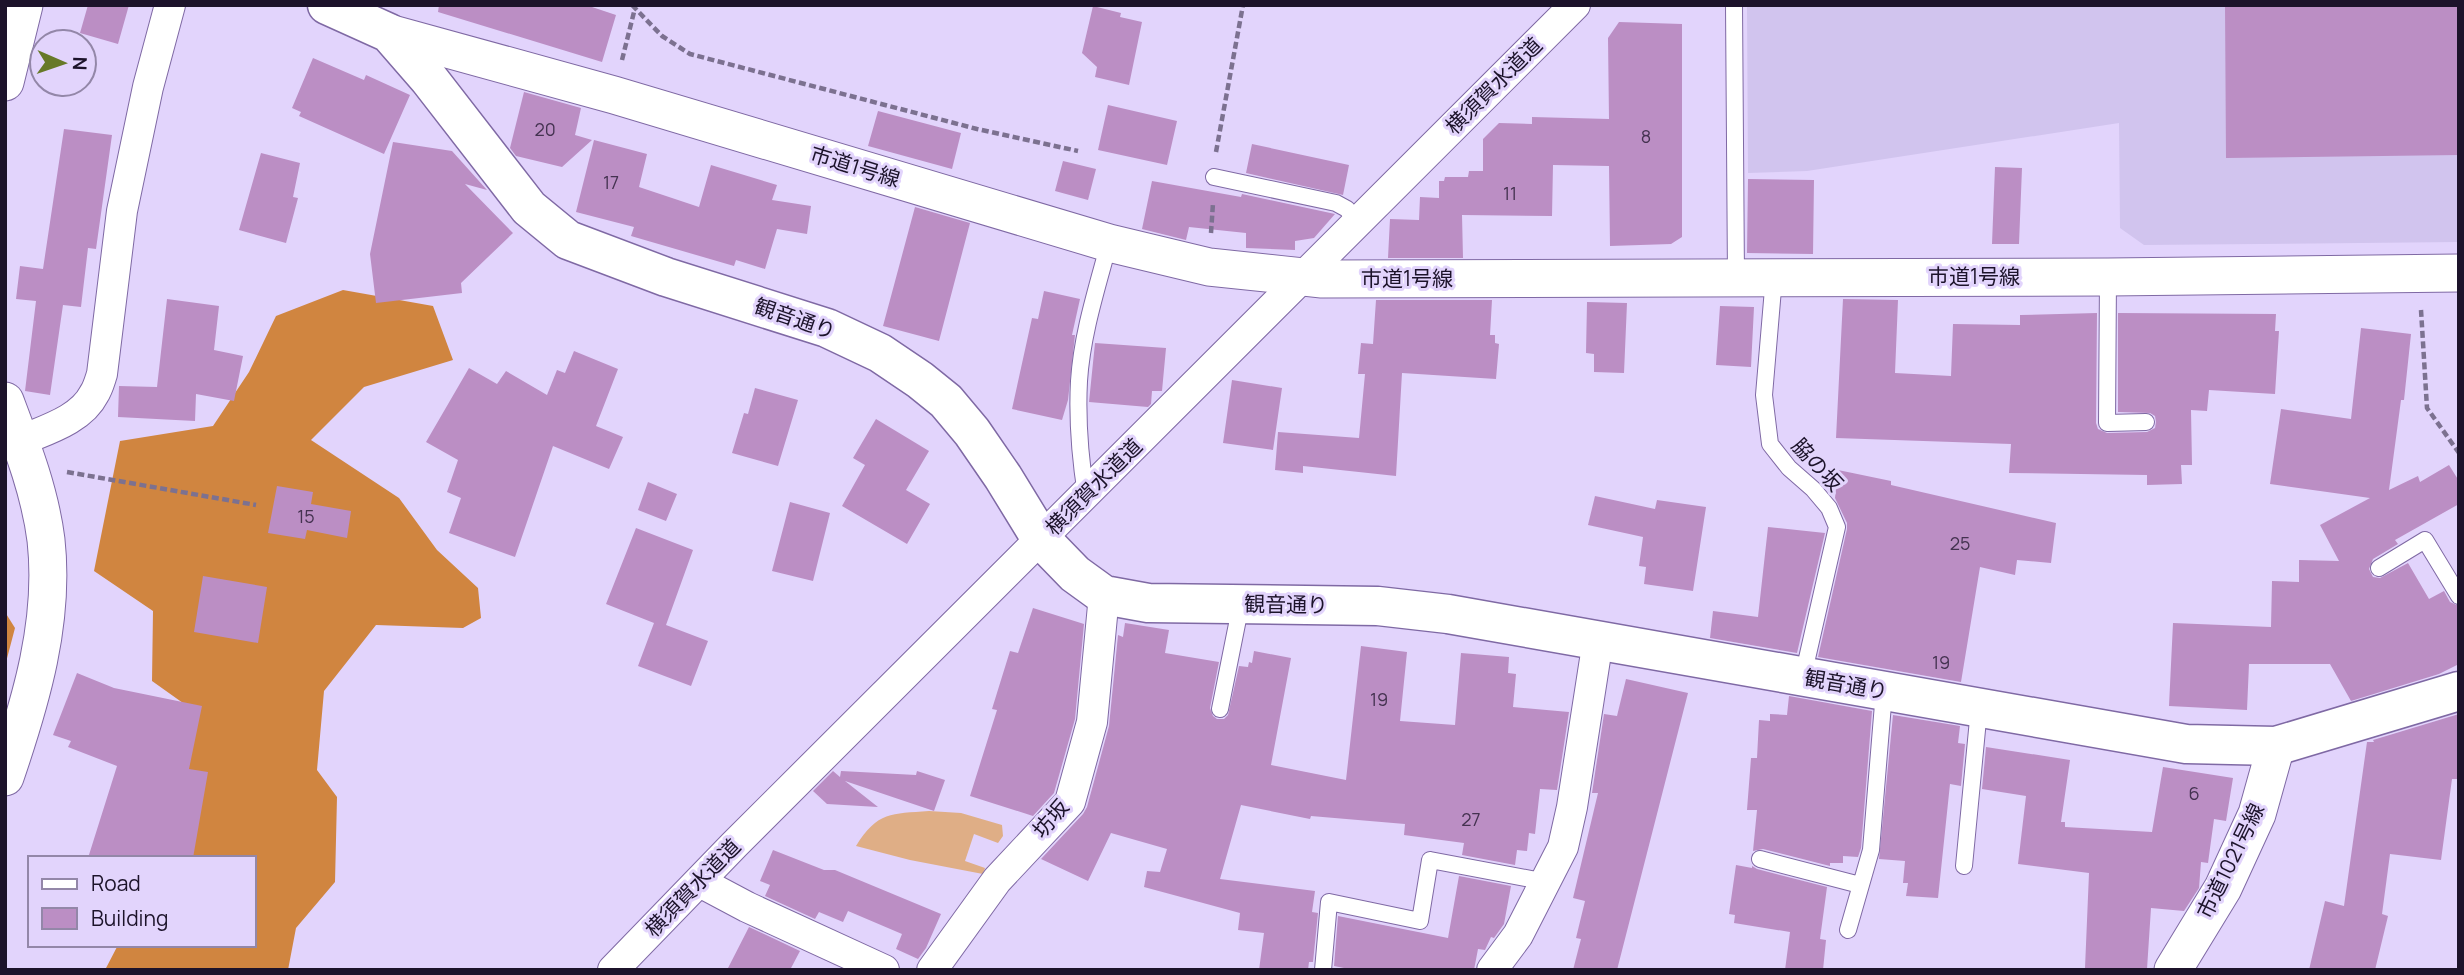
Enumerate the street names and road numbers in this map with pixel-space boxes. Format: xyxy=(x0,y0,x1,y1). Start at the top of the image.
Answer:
street label: 横須賀水道道 xyxy=(1439,31,1548,140)
street label: 市道1号線 xyxy=(807,139,903,193)
street label: 市道1号線 xyxy=(1928,262,2020,290)
street label: 市道1号線 xyxy=(1361,264,1453,292)
street label: 観音通り xyxy=(751,291,840,345)
street label: 横須賀水道道 xyxy=(1039,432,1148,541)
street label: 脇の坂 xyxy=(1786,432,1849,497)
street label: 観音通り xyxy=(1244,589,1328,619)
street label: 観音通り xyxy=(1802,663,1890,705)
street label: 坊坂 xyxy=(1026,793,1075,843)
street label: 市道1021号線 xyxy=(2190,798,2270,923)
street label: 横須賀水道道 xyxy=(638,832,746,942)

